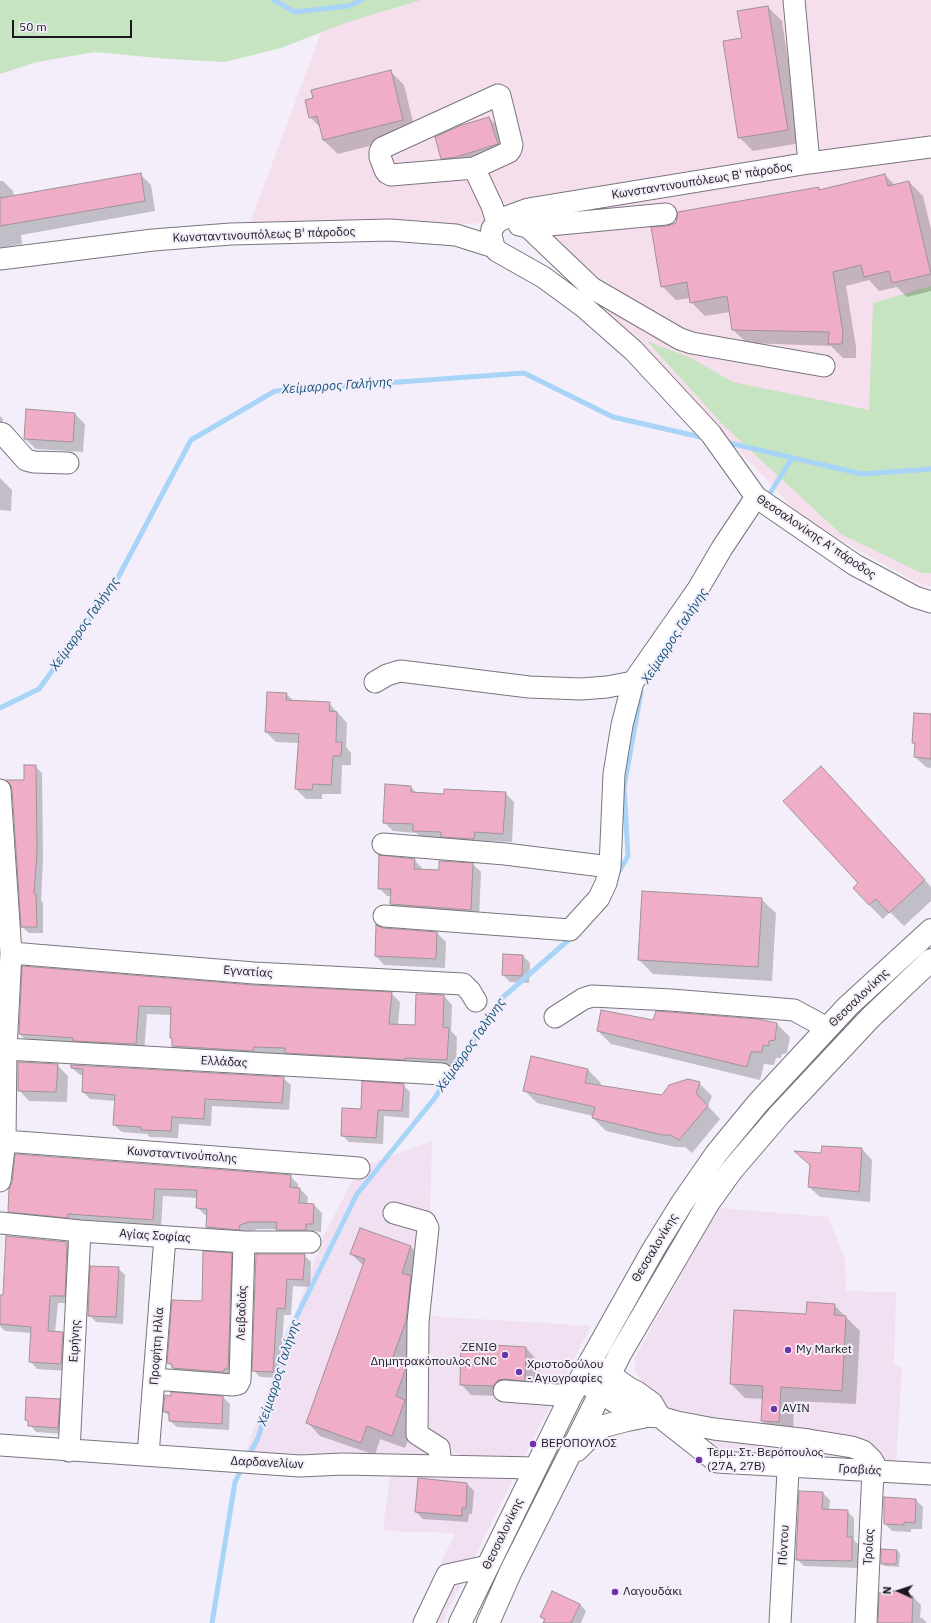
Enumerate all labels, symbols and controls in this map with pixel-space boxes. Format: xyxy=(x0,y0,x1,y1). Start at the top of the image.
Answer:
scale bar xyxy=(14,12,134,38)
text: 50 m xyxy=(19,19,47,34)
street label: Κωνσταντινουπόλεως Β' πάροδος xyxy=(611,160,793,202)
street label: Κωνσταντινουπόλεως Β' πάροδος xyxy=(172,225,356,245)
water label: Χείμαρρος Γαλήνης xyxy=(281,374,393,398)
street label: Θεσσαλονίκης Α' πάροδος xyxy=(753,492,879,582)
water label: Χείμαρρος Γαλήνης xyxy=(47,574,123,674)
water label: Χείμαρρος Γαλήνης xyxy=(638,585,712,687)
street label: Εγνατίας xyxy=(223,963,273,981)
street label: Θεσσαλονίκης xyxy=(826,966,892,1030)
water label: Χείμαρρος Γαλήνης xyxy=(433,995,509,1095)
street label: Ελλάδας xyxy=(200,1054,248,1070)
street label: Κωνσταντινούπολης xyxy=(126,1144,238,1166)
street label: Θεσσαλονίκης xyxy=(629,1211,681,1285)
street label: Αγίας Σοφίας xyxy=(119,1226,191,1246)
street label: Λειβαδιάς xyxy=(234,1285,250,1341)
street label: Προφήτη Ηλία xyxy=(147,1307,167,1385)
water label: Χείμαρρος Γαλήνης xyxy=(254,1318,304,1428)
street label: Ειρήνης xyxy=(67,1319,83,1363)
place label: ΖΕΝΙΘ Δημητρακόπουλος CNC xyxy=(370,1341,497,1369)
place label: My Market xyxy=(796,1343,852,1357)
marker: My Market xyxy=(783,1345,793,1355)
marker: ΖΕΝΙΘ Δημητρακόπουλος CNC xyxy=(500,1350,510,1360)
place label: Χριστοδούλου - Αγιογραφίες xyxy=(527,1358,604,1386)
marker: Χριστοδούλου - Αγιογραφίες xyxy=(514,1367,524,1377)
place label: AVIN xyxy=(782,1402,810,1416)
marker: AVIN xyxy=(769,1404,779,1414)
place label: ΒΕΡΟΠΟΥΛΟΣ xyxy=(541,1437,617,1451)
marker: ΒΕΡΟΠΟΥΛΟΣ xyxy=(528,1439,538,1449)
place label: Τερμ. Στ. Βερόπουλος (27Α, 27Β) xyxy=(707,1446,824,1474)
street label: Δαρδανελίων xyxy=(230,1454,304,1472)
marker: Τερμ. Στ. Βερόπουλος (27Α, 27Β) xyxy=(694,1455,704,1465)
street label: Γραβιάς xyxy=(838,1462,882,1478)
street label: Θεσσαλονίκης xyxy=(480,1496,526,1572)
street label: Πόντου xyxy=(776,1524,792,1566)
street label: Τροίας xyxy=(861,1528,877,1566)
north arrow xyxy=(879,1571,919,1611)
place label: Λαγουδάκι xyxy=(623,1585,682,1599)
text: N xyxy=(880,1586,894,1595)
marker: Λαγουδάκι xyxy=(610,1587,620,1597)

